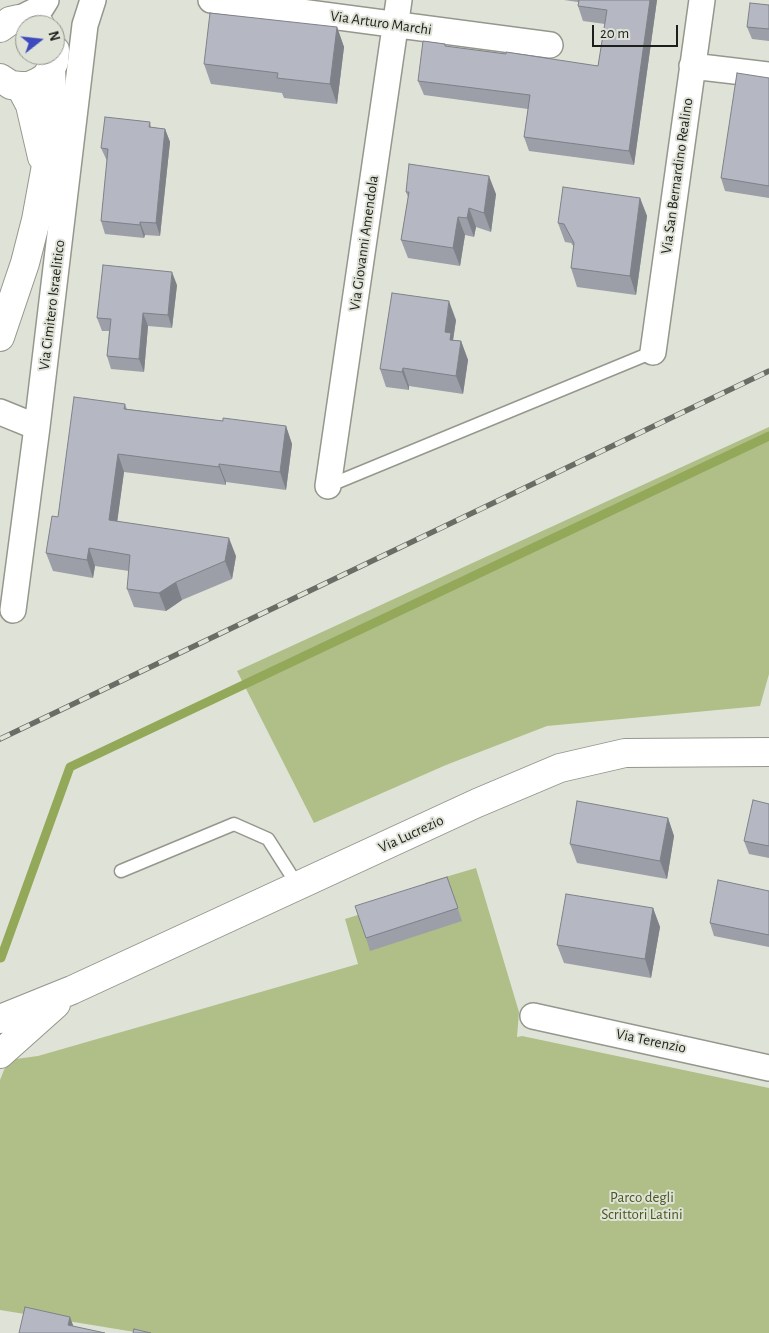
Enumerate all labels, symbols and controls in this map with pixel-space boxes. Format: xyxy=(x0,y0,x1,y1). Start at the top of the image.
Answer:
street label: Via Arturo Marchi xyxy=(329,7,433,39)
north arrow xyxy=(15,15,65,65)
scale bar xyxy=(594,15,680,47)
text: 20 m xyxy=(600,26,629,41)
text: N xyxy=(45,30,62,43)
street label: Via San Bernardino Realino xyxy=(657,97,697,255)
street label: Via Giovanni Amendola xyxy=(346,174,382,312)
street label: Via Cimitero Israelitico xyxy=(35,239,69,371)
street label: Via Lucrezio xyxy=(376,811,446,857)
street label: Via Terenzio xyxy=(614,1025,688,1057)
park label: Parco degli Scrittori Latini xyxy=(601,1188,683,1223)

